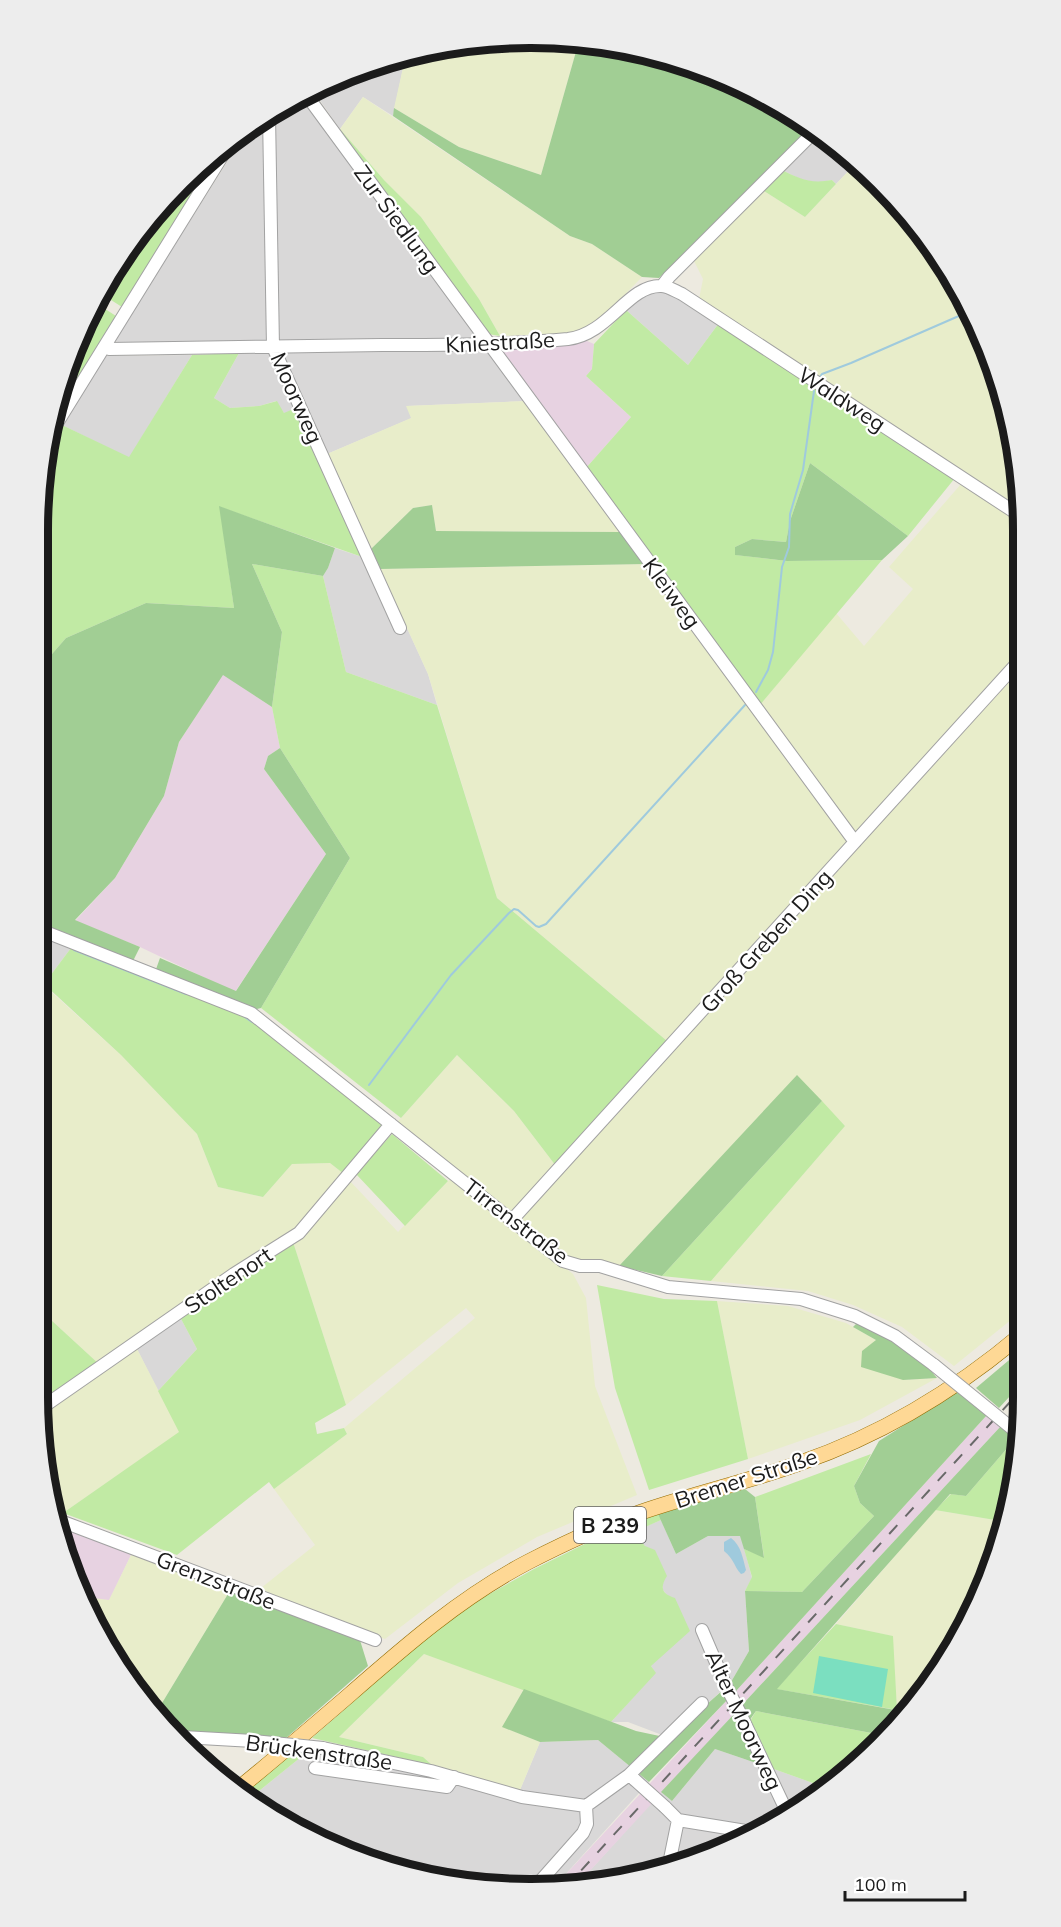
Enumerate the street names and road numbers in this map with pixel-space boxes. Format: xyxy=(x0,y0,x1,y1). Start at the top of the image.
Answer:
street label: Zur Siedlung xyxy=(348,159,446,279)
street label: Kniestraße xyxy=(445,325,555,359)
street label: Moorweg xyxy=(265,348,329,448)
street label: Waldweg xyxy=(793,360,891,438)
street label: Kleiweg xyxy=(637,552,707,634)
street label: Groß Greben Ding xyxy=(694,863,838,1019)
street label: Tirrenstraße xyxy=(458,1172,574,1270)
street label: Stoltenort xyxy=(179,1240,278,1320)
street label: Bremer Straße xyxy=(671,1442,821,1514)
road number: B 239 xyxy=(574,1507,646,1543)
street label: Grenzstraße xyxy=(152,1544,280,1616)
street label: Alter Moorweg xyxy=(699,1645,789,1795)
street label: Brückenstraße xyxy=(244,1728,394,1776)

